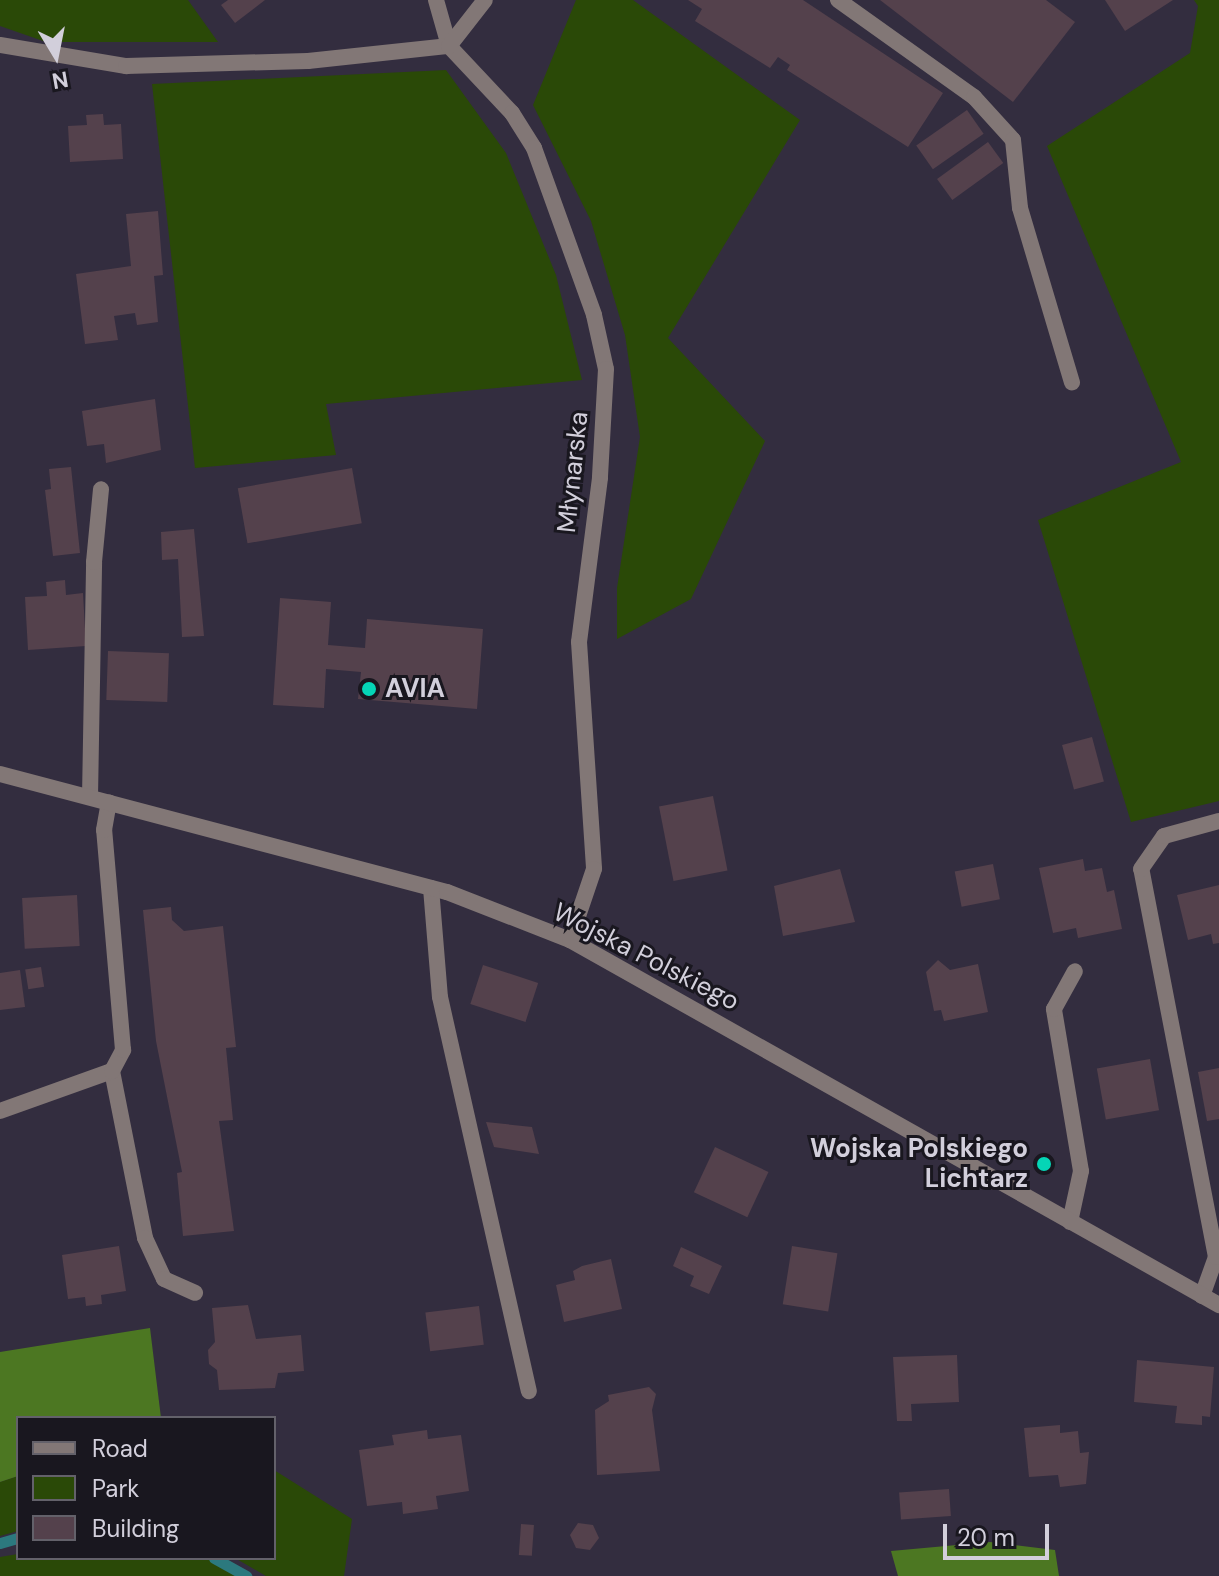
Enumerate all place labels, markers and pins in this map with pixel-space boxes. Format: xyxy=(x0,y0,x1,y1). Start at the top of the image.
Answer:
place label: AVIA xyxy=(385,673,445,705)
marker: AVIA xyxy=(360,680,378,698)
place label: Wojska Polskiego Lichtarz xyxy=(810,1133,1028,1194)
marker: Wojska Polskiego Lichtarz xyxy=(1035,1155,1053,1173)

